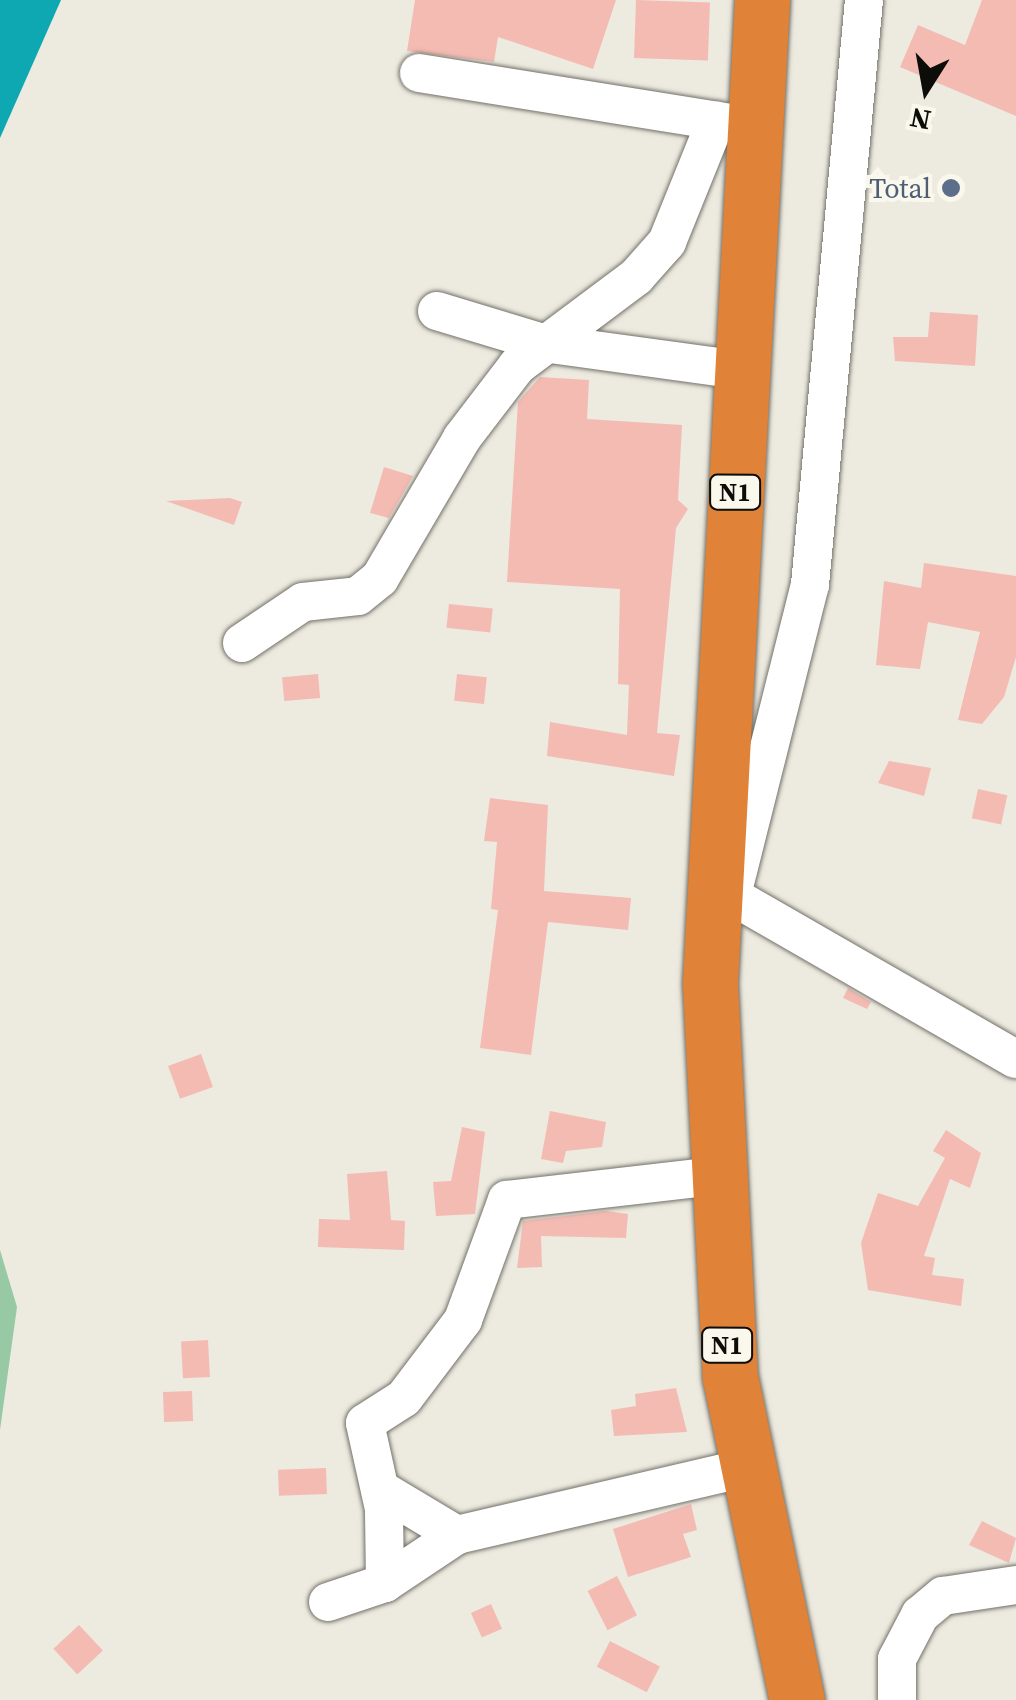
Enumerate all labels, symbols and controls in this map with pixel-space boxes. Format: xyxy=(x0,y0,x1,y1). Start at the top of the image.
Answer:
north arrow xyxy=(876,40,976,140)
text: N xyxy=(907,99,934,140)
place label: Total xyxy=(869,171,931,205)
marker: Total xyxy=(940,177,962,199)
road number: N1 xyxy=(708,472,762,512)
road number: N1 xyxy=(700,1325,754,1365)

